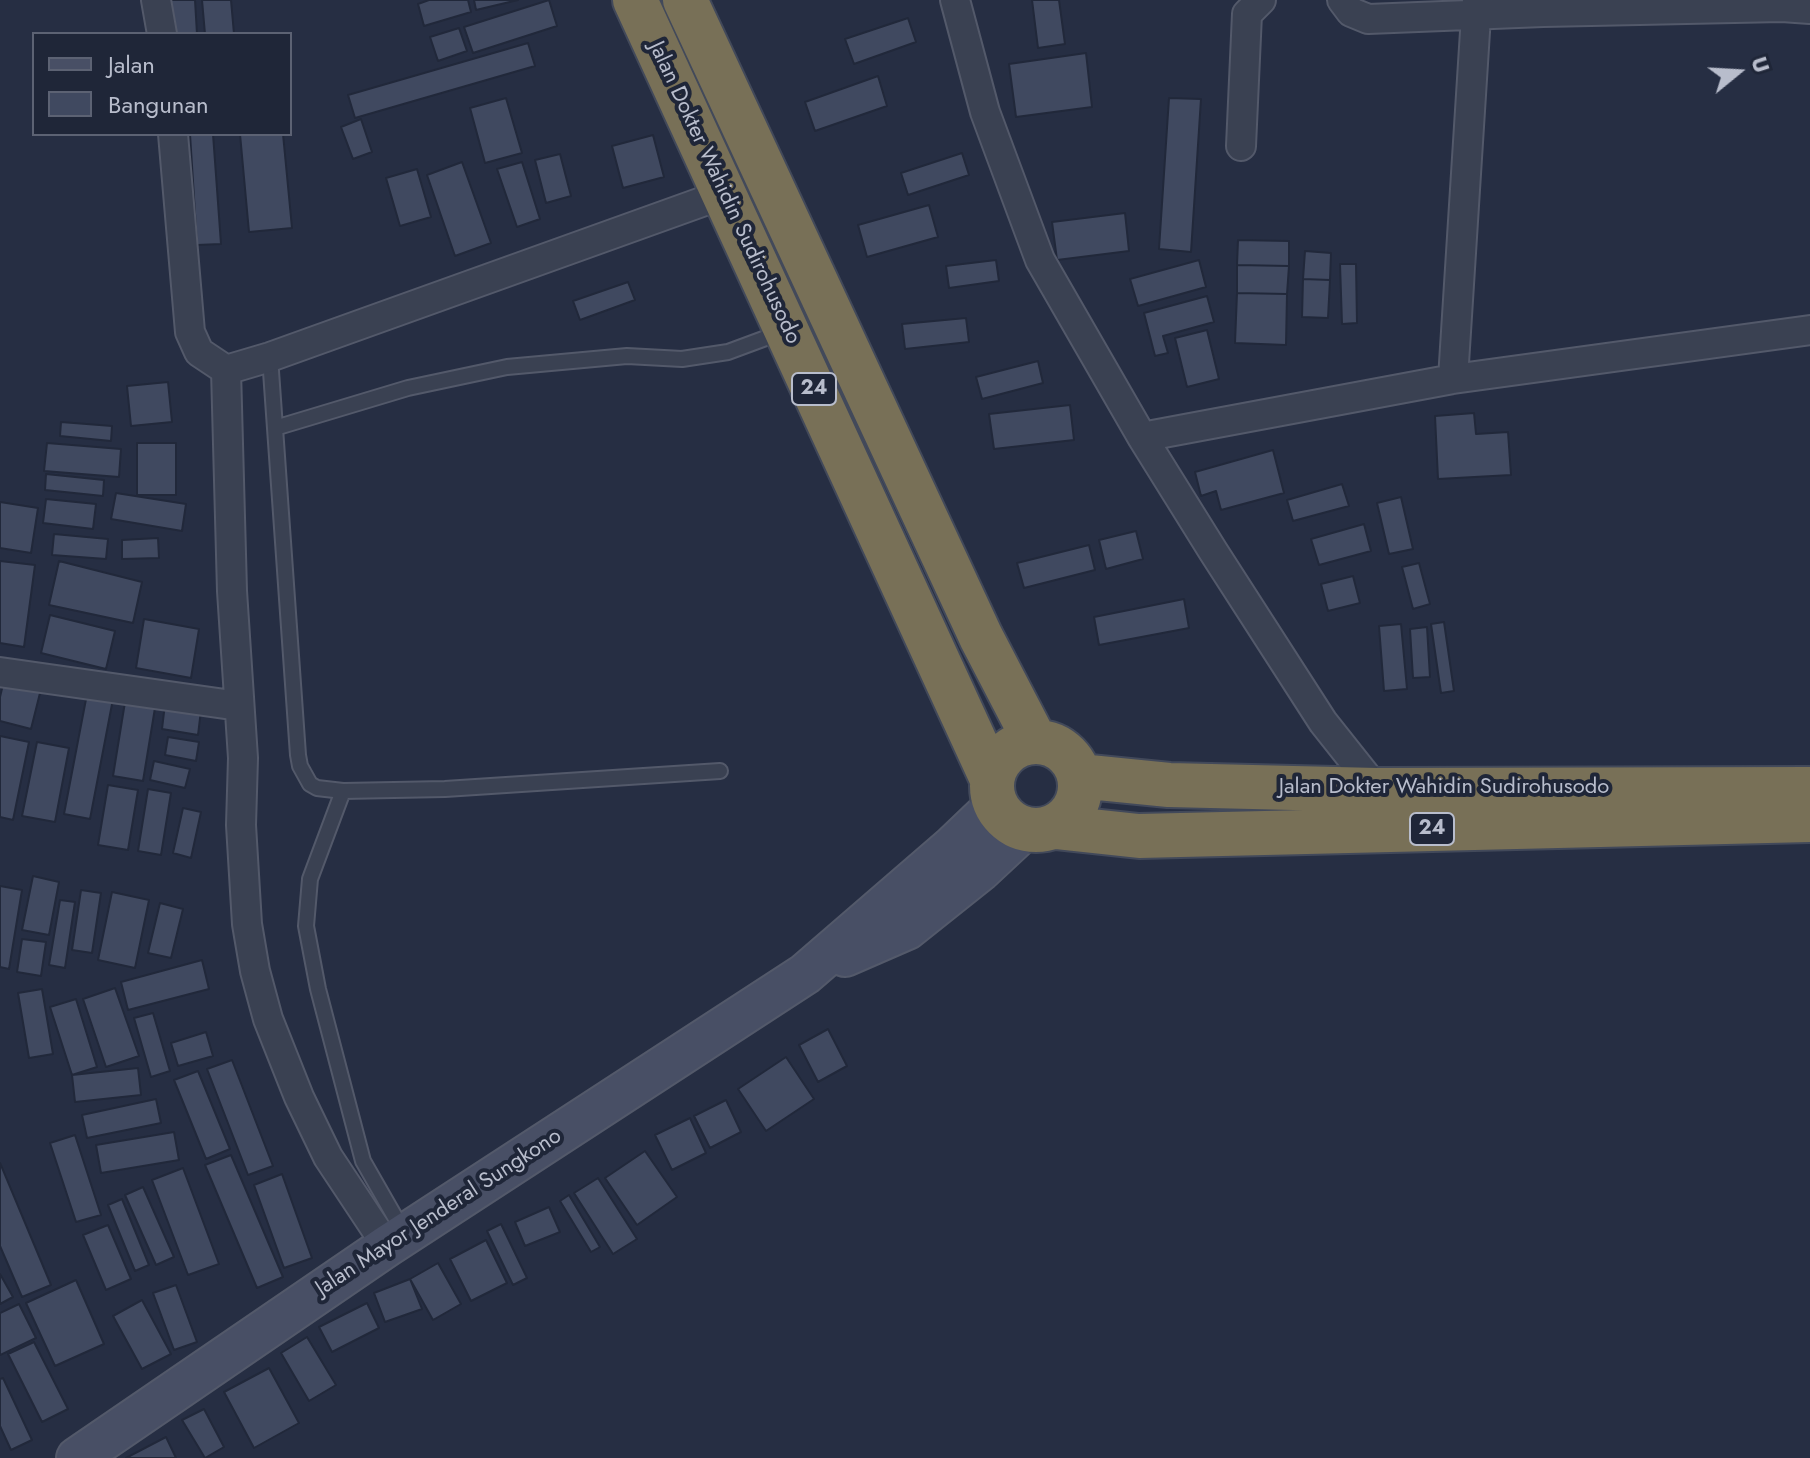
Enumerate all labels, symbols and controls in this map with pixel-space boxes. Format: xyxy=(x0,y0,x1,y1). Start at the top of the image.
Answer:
legend xyxy=(32,32,292,136)
north arrow xyxy=(1698,32,1778,112)
street label: Jalan Dokter Wahidin Sudirohusodo xyxy=(642,38,806,348)
text: Jalan xyxy=(108,47,155,82)
text: U xyxy=(1743,52,1778,77)
text: Bangunan xyxy=(108,87,209,122)
road number: 24 xyxy=(792,373,836,405)
street label: Jalan Dokter Wahidin Sudirohusodo xyxy=(1279,775,1609,801)
road number: 24 xyxy=(1410,813,1454,845)
street label: Jalan Mayor Jenderal Sungkono xyxy=(311,1124,567,1302)

